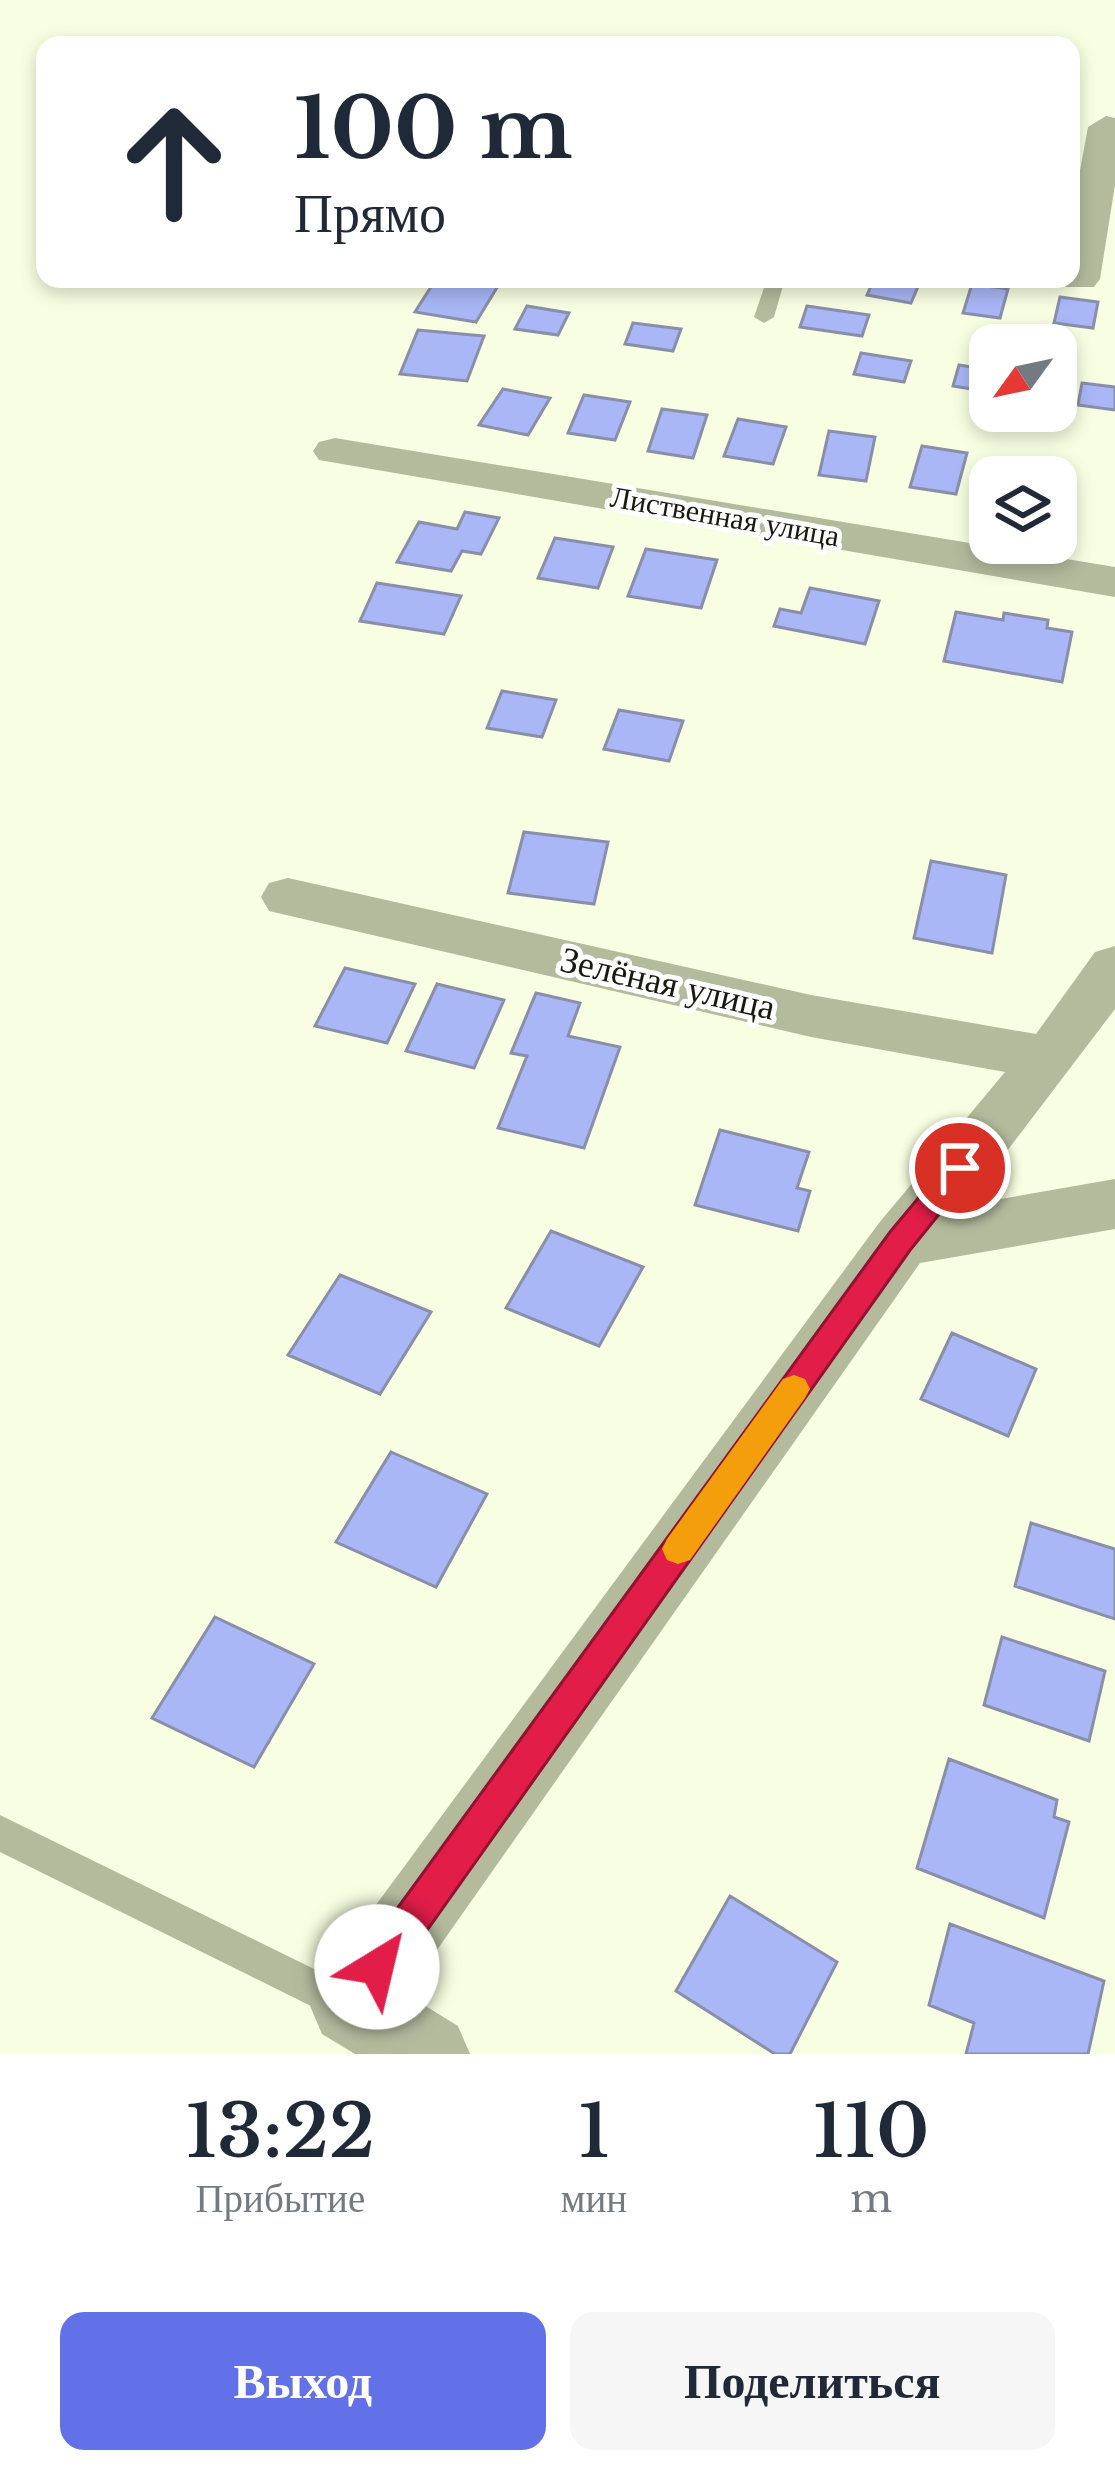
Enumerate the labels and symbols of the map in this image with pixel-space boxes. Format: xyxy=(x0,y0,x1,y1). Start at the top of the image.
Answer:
north arrow xyxy=(969,324,1077,432)
street label: Лиственная улица xyxy=(608,478,842,554)
street label: Зелёная улица xyxy=(556,936,780,1030)
pin xyxy=(909,1117,1011,1219)
position arrow xyxy=(314,1904,440,2030)

